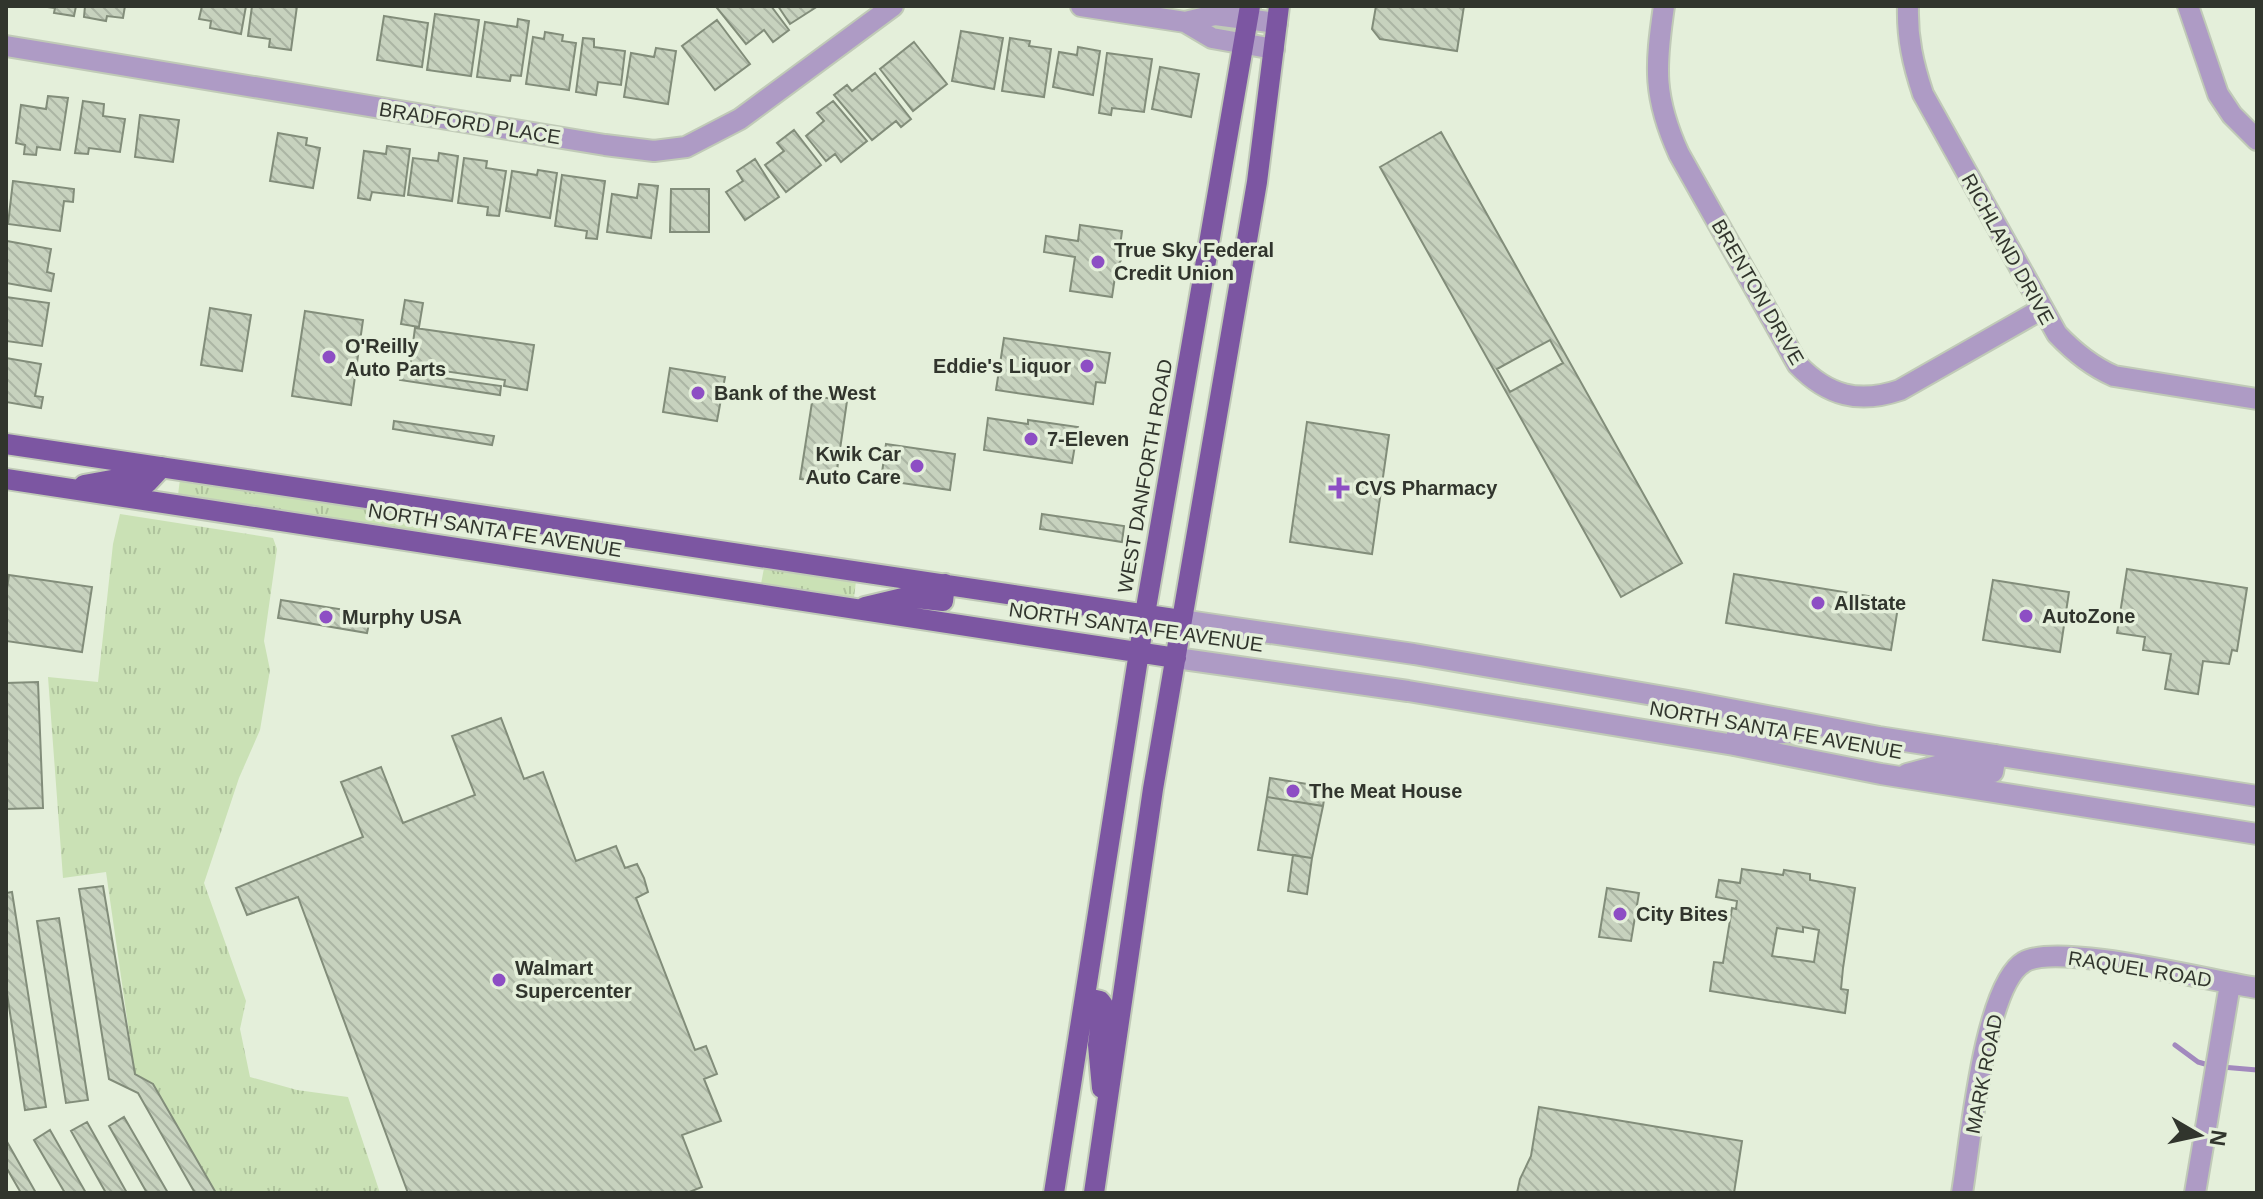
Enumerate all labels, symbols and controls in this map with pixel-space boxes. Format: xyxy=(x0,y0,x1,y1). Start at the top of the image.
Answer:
street label: BRADFORD PLACE xyxy=(378,98,562,148)
street label: RICHLAND DRIVE xyxy=(1957,170,2059,328)
street label: BRENTON DRIVE xyxy=(1707,215,1809,369)
place label: True Sky Federal Credit Union xyxy=(1114,239,1274,284)
marker: True Sky Federal Credit Union xyxy=(1089,253,1107,271)
place label: O'Reilly Auto Parts xyxy=(345,335,446,380)
marker: O'Reilly Auto Parts xyxy=(320,348,338,366)
place label: Eddie's Liquor xyxy=(933,355,1071,377)
marker: Eddie's Liquor xyxy=(1078,357,1096,375)
street label: WEST DANFORTH ROAD xyxy=(1114,357,1176,595)
place label: Bank of the West xyxy=(714,382,876,404)
marker: Bank of the West xyxy=(689,384,707,402)
place label: 7-Eleven xyxy=(1047,428,1129,450)
marker: 7-Eleven xyxy=(1022,430,1040,448)
place label: Kwik Car Auto Care xyxy=(805,443,901,488)
marker: Kwik Car Auto Care xyxy=(908,457,926,475)
place label: CVS Pharmacy xyxy=(1355,477,1498,499)
marker: CVS Pharmacy xyxy=(1330,479,1348,497)
street label: NORTH SANTA FE AVENUE xyxy=(367,499,623,561)
place label: Allstate xyxy=(1834,592,1906,614)
marker: Allstate xyxy=(1809,594,1827,612)
street label: NORTH SANTA FE AVENUE xyxy=(1007,598,1265,656)
place label: AutoZone xyxy=(2042,605,2135,627)
place label: Murphy USA xyxy=(342,606,462,628)
marker: AutoZone xyxy=(2017,607,2035,625)
marker: Murphy USA xyxy=(317,608,335,626)
street label: NORTH SANTA FE AVENUE xyxy=(1648,697,1904,763)
place label: The Meat House xyxy=(1309,780,1462,802)
marker: The Meat House xyxy=(1284,782,1302,800)
place label: City Bites xyxy=(1636,903,1728,925)
marker: City Bites xyxy=(1611,905,1629,923)
street label: RAQUEL ROAD xyxy=(2067,947,2213,991)
place label: Walmart Supercenter xyxy=(515,957,632,1002)
marker: Walmart Supercenter xyxy=(490,971,508,989)
street label: MARK ROAD xyxy=(1962,1012,2006,1136)
north arrow xyxy=(2159,1095,2239,1175)
text: N xyxy=(2205,1128,2232,1148)

